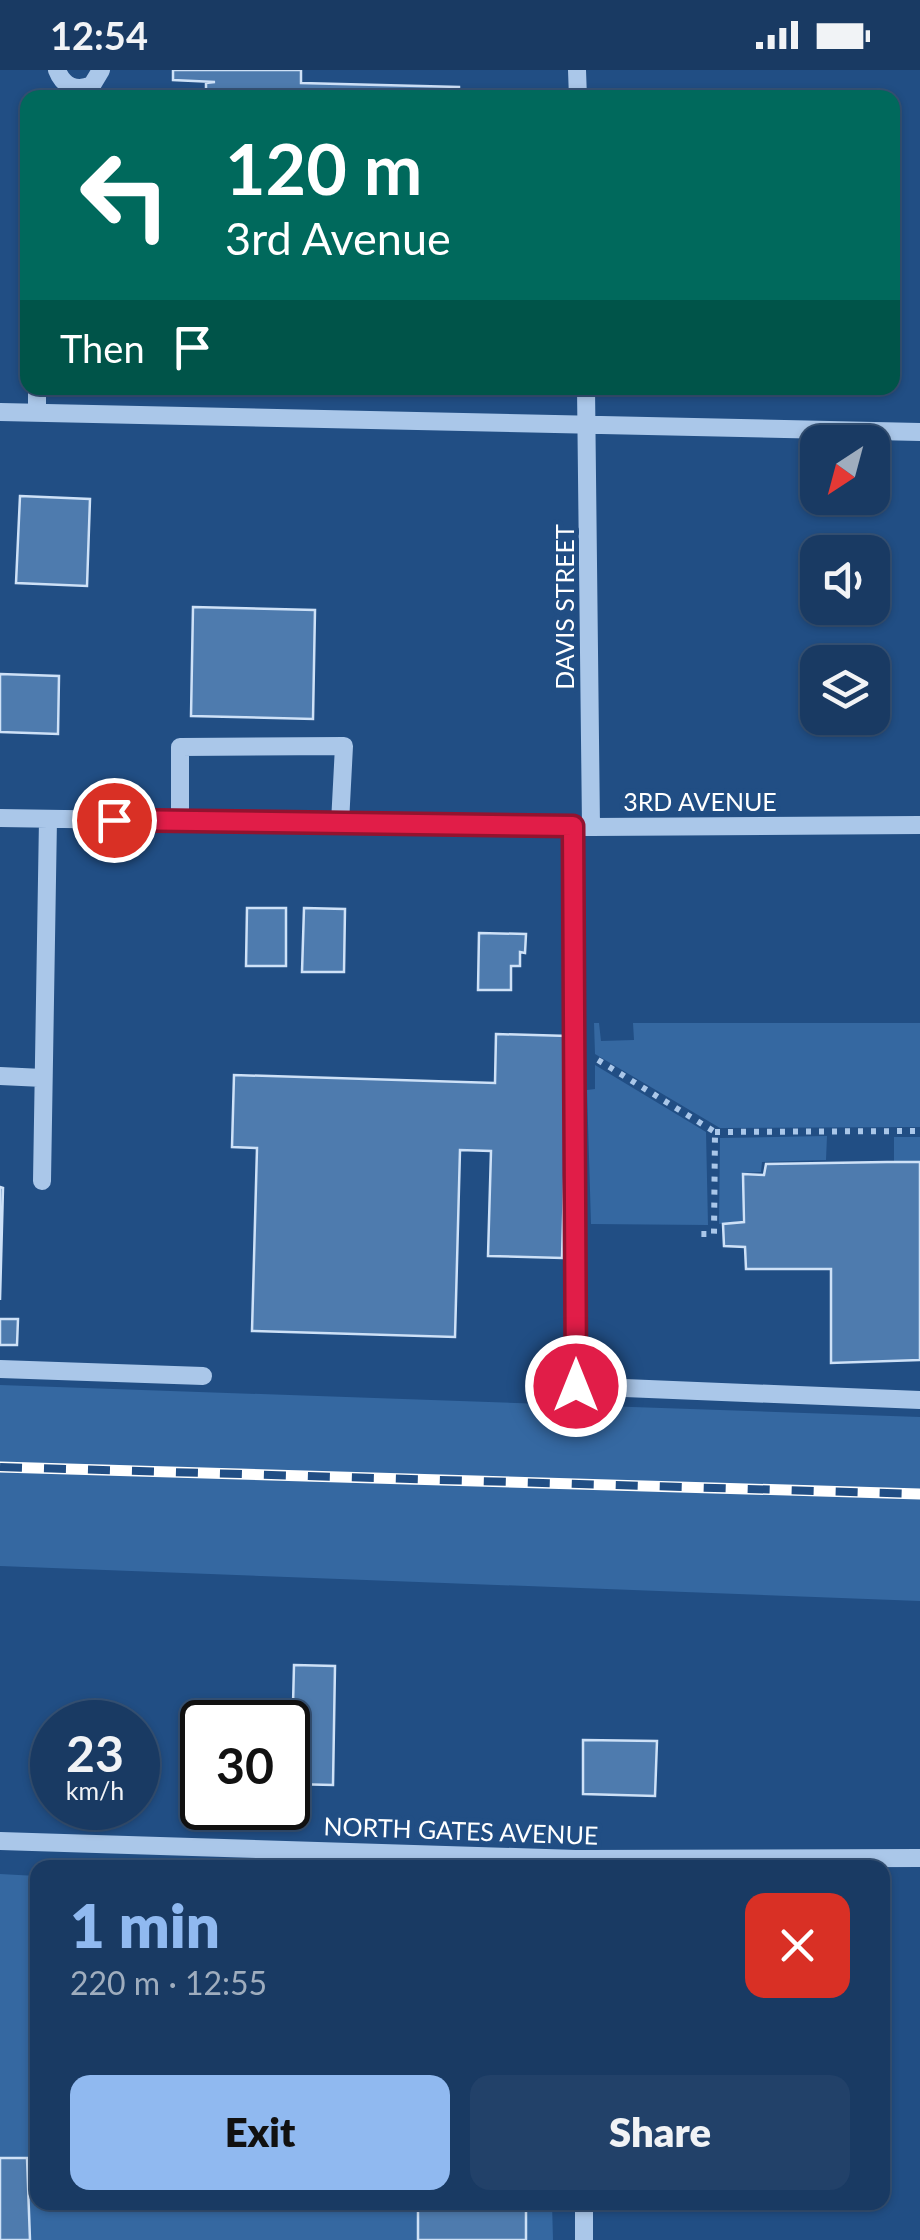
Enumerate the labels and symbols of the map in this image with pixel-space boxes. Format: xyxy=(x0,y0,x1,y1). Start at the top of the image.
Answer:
north arrow xyxy=(800,425,890,515)
street label: DAVIS STREET xyxy=(549,524,579,690)
pin xyxy=(72,778,157,863)
street label: 3RD AVENUE xyxy=(623,786,777,816)
position arrow xyxy=(524,1334,628,1438)
speed limit sign: 30 xyxy=(180,1700,310,1830)
street label: NORTH GATES AVENUE xyxy=(323,1810,599,1850)

